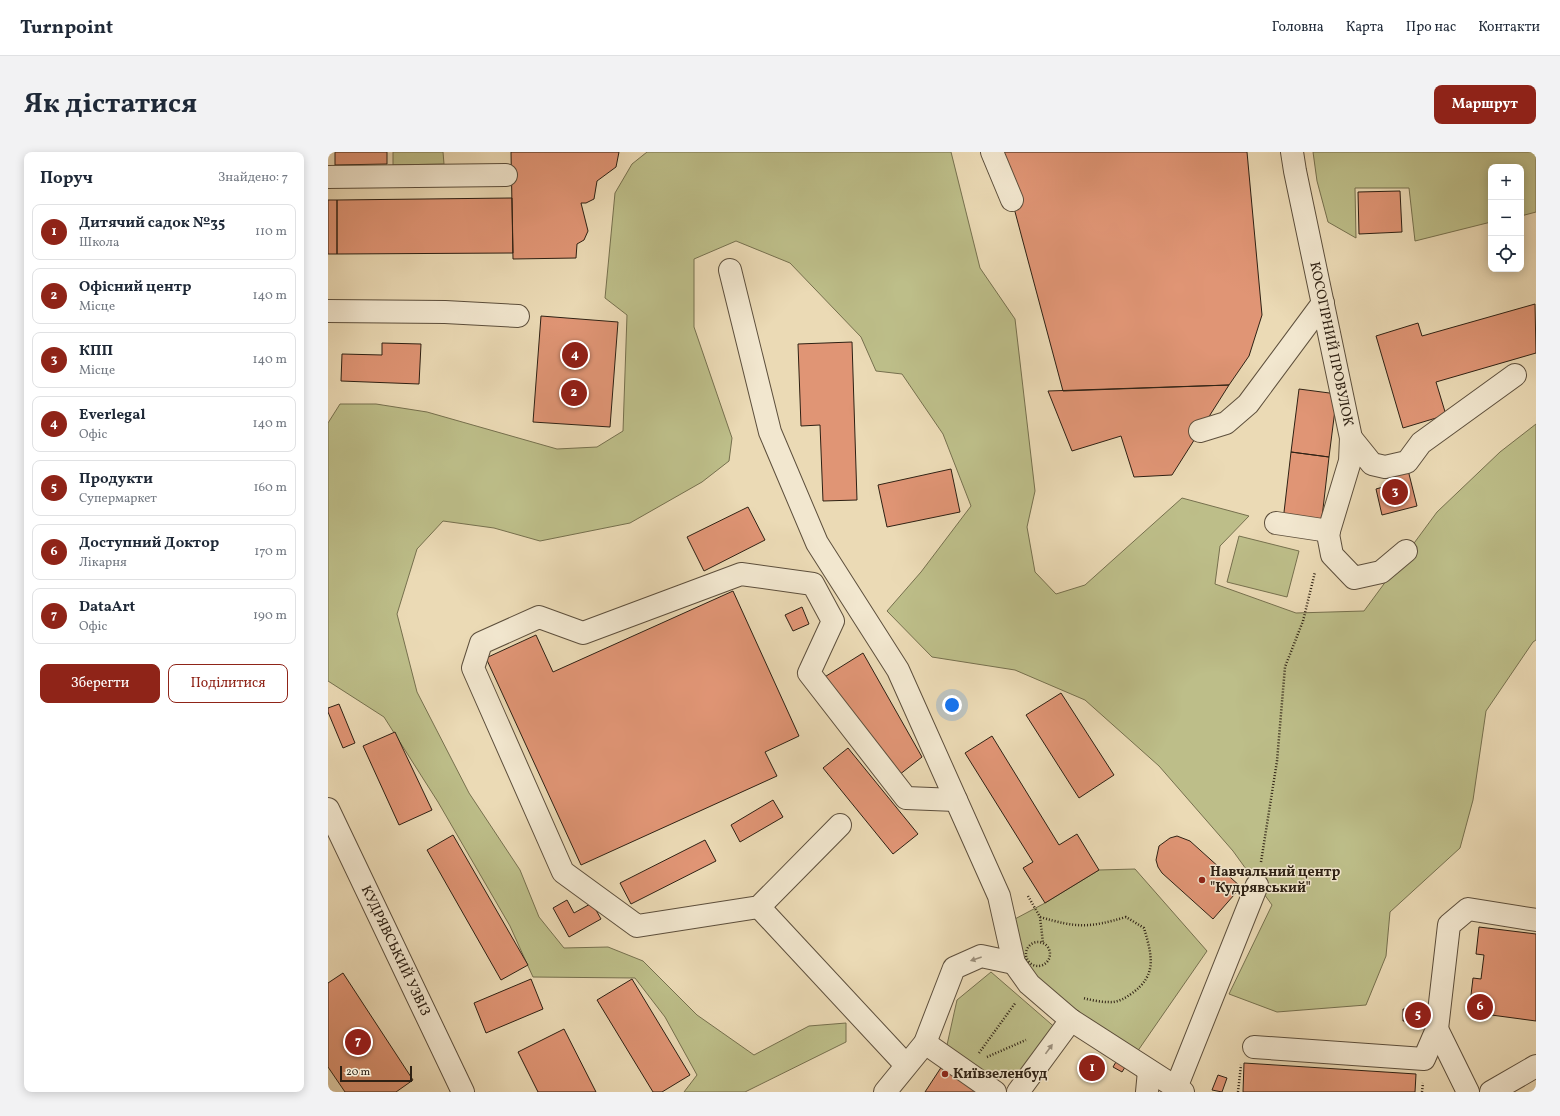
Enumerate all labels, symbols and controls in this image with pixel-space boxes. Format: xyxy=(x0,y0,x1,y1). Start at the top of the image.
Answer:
text: Turnpoint xyxy=(20,15,113,41)
text: Головна xyxy=(1272,18,1324,37)
text: Карта xyxy=(1346,18,1384,37)
text: Про нас xyxy=(1406,18,1456,37)
text: Контакти xyxy=(1478,18,1540,37)
text: Як дістатися xyxy=(24,85,197,124)
button: Маршрут xyxy=(1434,85,1536,124)
map controls xyxy=(1488,164,1524,272)
button: + xyxy=(1488,164,1524,200)
text: Поруч xyxy=(40,167,93,190)
text: Знайдено: 7 xyxy=(218,169,288,187)
button: − xyxy=(1488,200,1524,236)
text: Дитячий садок №35 xyxy=(79,213,225,234)
text: 1 xyxy=(51,223,57,241)
text: 110 m xyxy=(255,223,287,241)
text: Школа xyxy=(79,234,119,252)
button: locate xyxy=(1488,236,1524,272)
street label: КОСОГІРНИЙ ПРОВУЛОК xyxy=(1305,260,1358,429)
text: Офісний центр xyxy=(79,277,191,298)
text: 2 xyxy=(51,287,57,305)
text: 140 m xyxy=(253,287,287,305)
text: Місце xyxy=(79,298,115,316)
pin: 4 xyxy=(562,340,588,370)
text: КПП xyxy=(79,341,113,362)
text: 3 xyxy=(51,351,57,369)
text: 140 m xyxy=(253,351,287,369)
text: Місце xyxy=(79,362,115,380)
pin: 2 xyxy=(561,378,587,408)
text: Everlegal xyxy=(79,405,146,426)
text: 4 xyxy=(50,415,58,433)
text: 140 m xyxy=(253,415,287,433)
text: Офіс xyxy=(79,426,107,444)
text: Продукти xyxy=(79,469,153,490)
pin: 3 xyxy=(1382,477,1408,507)
text: 5 xyxy=(51,479,57,497)
text: 160 m xyxy=(253,479,287,497)
text: Супермаркет xyxy=(79,490,157,508)
text: Доступний Доктор xyxy=(79,533,219,554)
text: 6 xyxy=(50,543,58,561)
text: 170 m xyxy=(254,543,287,561)
text: Лікарня xyxy=(79,554,127,572)
text: DataArt xyxy=(79,597,135,618)
text: 7 xyxy=(51,607,57,625)
text: 190 m xyxy=(253,607,287,625)
text: Офіс xyxy=(79,618,107,636)
button: Зберегти xyxy=(40,664,160,703)
button: Поділитися xyxy=(168,664,288,703)
your location xyxy=(942,695,962,715)
place label: Навчальний центр "Кудрявський" xyxy=(1210,863,1341,898)
marker: Навчальний центр "Кудрявський" xyxy=(1197,875,1207,885)
street label: КУДРЯВСЬКИЙ УЗВІЗ xyxy=(356,882,435,1019)
one-way arrow xyxy=(969,956,981,962)
pin: 6 xyxy=(1467,992,1493,1022)
pin: 5 xyxy=(1405,1000,1431,1030)
pin: 7 xyxy=(345,1027,371,1057)
one-way arrow xyxy=(1045,1044,1053,1054)
pin: 1 xyxy=(1079,1053,1105,1083)
scale bar xyxy=(340,1064,412,1083)
text: 20 m xyxy=(346,1065,370,1080)
place label: Київзеленбуд xyxy=(953,1065,1048,1084)
marker: Київзеленбуд xyxy=(940,1069,950,1079)

